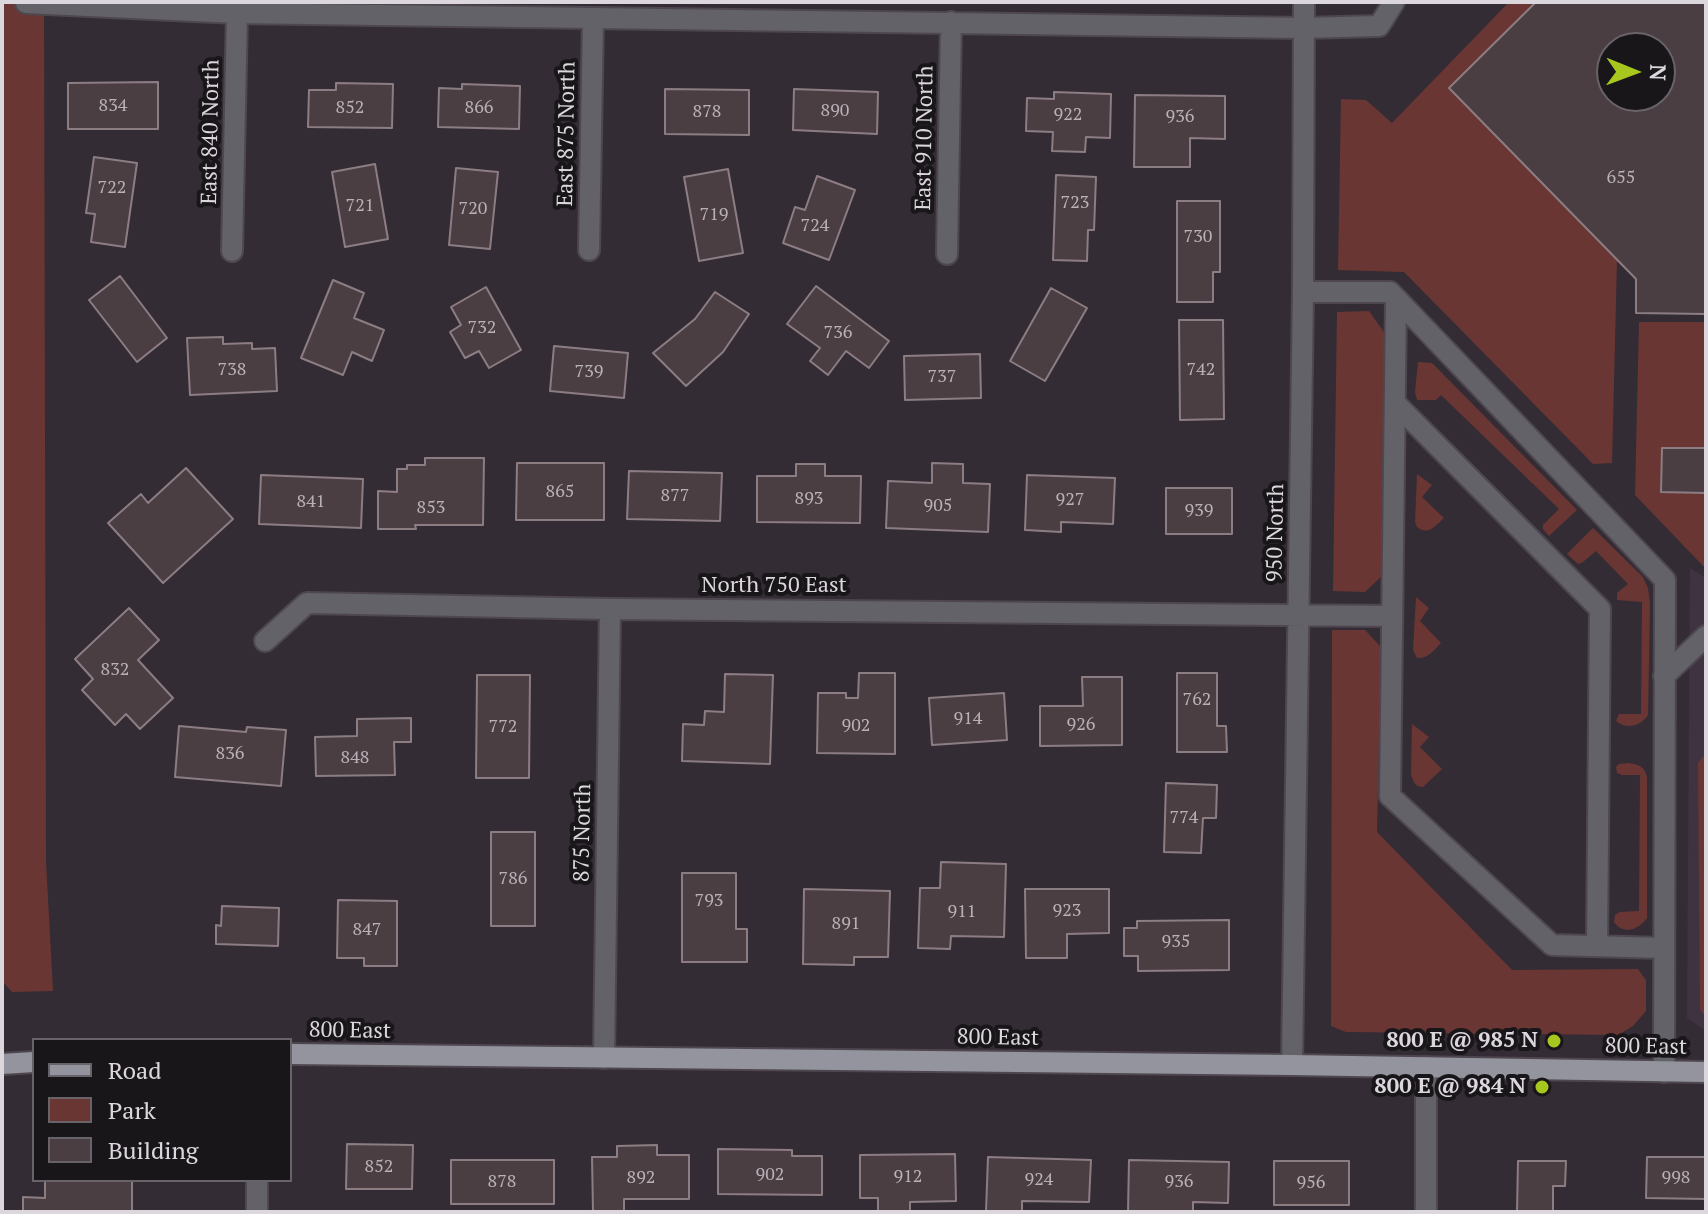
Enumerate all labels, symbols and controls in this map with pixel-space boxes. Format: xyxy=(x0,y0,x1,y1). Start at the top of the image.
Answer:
north arrow xyxy=(1596,32,1676,112)
street label: East 840 North xyxy=(197,59,225,205)
street label: East 875 North xyxy=(553,61,581,207)
text: N xyxy=(1644,64,1673,81)
street label: East 910 North xyxy=(911,65,939,211)
house number: 834 xyxy=(99,95,127,117)
house number: 852 xyxy=(336,97,364,119)
house number: 866 xyxy=(465,97,493,119)
house number: 890 xyxy=(821,100,849,122)
house number: 878 xyxy=(693,101,721,123)
house number: 922 xyxy=(1054,104,1082,126)
house number: 936 xyxy=(1166,106,1194,128)
house number: 655 xyxy=(1607,167,1635,189)
house number: 722 xyxy=(98,177,126,199)
house number: 723 xyxy=(1061,192,1089,214)
house number: 721 xyxy=(346,195,374,217)
house number: 720 xyxy=(459,198,487,220)
house number: 719 xyxy=(700,204,728,226)
house number: 724 xyxy=(801,215,829,237)
house number: 730 xyxy=(1184,226,1212,248)
house number: 732 xyxy=(468,317,496,339)
house number: 736 xyxy=(824,322,852,344)
house number: 738 xyxy=(218,359,246,381)
house number: 742 xyxy=(1187,359,1215,381)
house number: 739 xyxy=(575,361,603,383)
house number: 737 xyxy=(928,366,956,388)
house number: 865 xyxy=(546,481,574,503)
street label: 950 North xyxy=(1262,484,1290,582)
house number: 877 xyxy=(661,485,689,507)
house number: 893 xyxy=(795,488,823,510)
house number: 927 xyxy=(1056,489,1084,511)
house number: 841 xyxy=(297,491,325,513)
house number: 905 xyxy=(924,495,952,517)
house number: 853 xyxy=(417,497,445,519)
house number: 939 xyxy=(1185,500,1213,522)
street label: North 750 East xyxy=(701,573,847,599)
house number: 832 xyxy=(101,659,129,681)
house number: 762 xyxy=(1183,689,1211,711)
house number: 914 xyxy=(954,708,982,730)
house number: 926 xyxy=(1067,714,1095,736)
house number: 902 xyxy=(842,715,870,737)
house number: 772 xyxy=(489,716,517,738)
house number: 836 xyxy=(216,743,244,765)
house number: 848 xyxy=(341,747,369,769)
street label: 875 North xyxy=(569,784,597,882)
house number: 774 xyxy=(1170,807,1198,829)
house number: 786 xyxy=(499,868,527,890)
house number: 793 xyxy=(695,890,723,912)
house number: 923 xyxy=(1053,900,1081,922)
house number: 911 xyxy=(948,901,976,923)
house number: 891 xyxy=(832,913,860,935)
house number: 847 xyxy=(353,919,381,941)
house number: 935 xyxy=(1162,931,1190,953)
street label: 800 East xyxy=(309,1017,391,1045)
street label: 800 East xyxy=(957,1024,1039,1052)
place label: 800 E @ 985 N xyxy=(1386,1028,1538,1054)
marker: 800 E @ 985 N xyxy=(1545,1032,1563,1050)
street label: 800 East xyxy=(1605,1033,1687,1061)
legend xyxy=(32,1038,292,1182)
text: Road xyxy=(108,1054,162,1086)
place label: 800 E @ 984 N xyxy=(1374,1074,1526,1100)
marker: 800 E @ 984 N xyxy=(1533,1078,1551,1096)
text: Park xyxy=(108,1094,156,1126)
text: Building xyxy=(108,1134,198,1166)
house number: 852 xyxy=(365,1156,393,1178)
house number: 902 xyxy=(756,1164,784,1186)
house number: 912 xyxy=(894,1166,922,1188)
house number: 892 xyxy=(627,1167,655,1189)
house number: 998 xyxy=(1662,1167,1690,1189)
house number: 924 xyxy=(1025,1169,1053,1191)
house number: 878 xyxy=(488,1171,516,1193)
house number: 936 xyxy=(1165,1171,1193,1193)
house number: 956 xyxy=(1297,1172,1325,1194)

